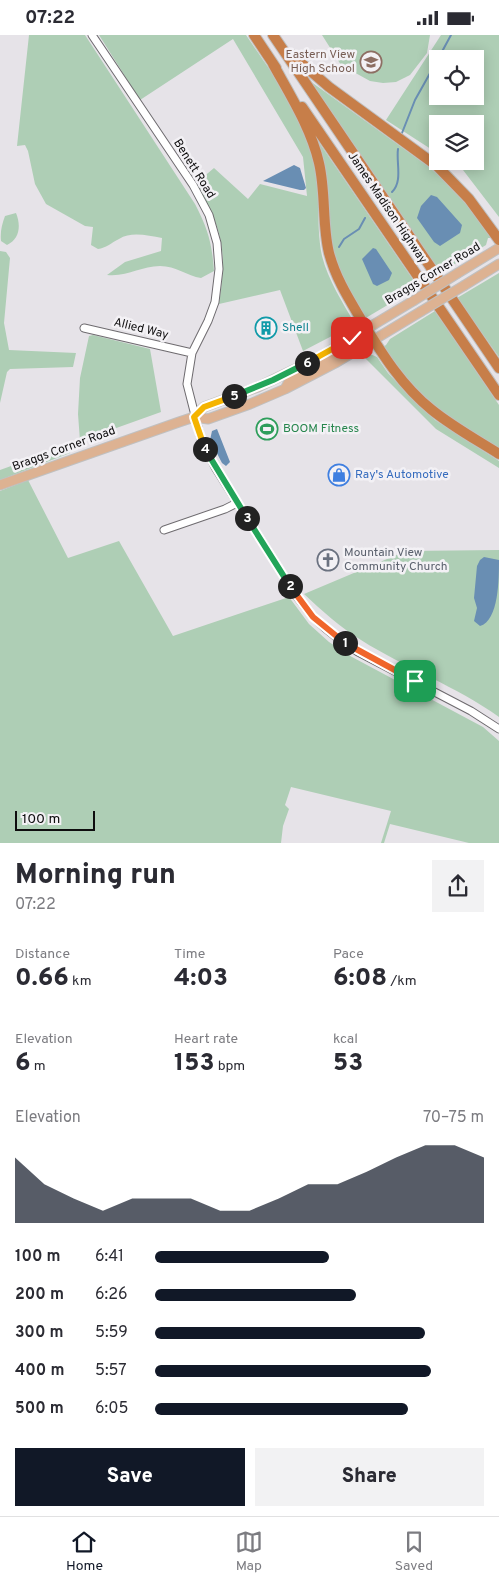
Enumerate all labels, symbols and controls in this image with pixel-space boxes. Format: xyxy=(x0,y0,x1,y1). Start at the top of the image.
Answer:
text: 07:22 xyxy=(25,6,75,30)
place label: Eastern View High School xyxy=(286,47,355,77)
school or university icon: Eastern View High School xyxy=(359,50,383,74)
map controls xyxy=(429,50,484,170)
button: locate xyxy=(429,50,484,105)
button: layers xyxy=(429,115,484,170)
street label: Benett Road xyxy=(169,136,219,202)
street label: James Madison Highway xyxy=(344,149,430,267)
street label: Braggs Corner Road xyxy=(382,239,484,309)
street label: Allied Way xyxy=(112,314,170,344)
building icon: Shell xyxy=(254,316,278,340)
pin xyxy=(331,317,373,359)
place label: Shell xyxy=(282,320,309,336)
icon: check xyxy=(338,324,366,352)
pin: 6 xyxy=(294,351,320,375)
text: 6 xyxy=(303,355,312,372)
pin: 5 xyxy=(222,383,246,409)
text: 5 xyxy=(230,388,239,405)
sports icon: BOOM Fitness xyxy=(255,417,279,441)
place label: BOOM Fitness xyxy=(283,421,359,437)
street label: Braggs Corner Road xyxy=(10,423,118,475)
pin: 4 xyxy=(192,437,218,461)
text: 4 xyxy=(201,441,210,458)
shop icon: Ray's Automotive xyxy=(327,463,351,487)
place label: Ray's Automotive xyxy=(355,467,449,483)
pin: 3 xyxy=(234,505,260,531)
text: 3 xyxy=(243,510,252,527)
place label: Mountain View Community Church xyxy=(344,545,448,575)
church icon: Mountain View Community Church xyxy=(316,548,340,572)
pin: 2 xyxy=(278,573,302,599)
text: 2 xyxy=(286,578,295,595)
pin: 1 xyxy=(332,631,358,655)
text: 1 xyxy=(343,635,348,652)
pin xyxy=(394,660,436,702)
icon: arrive xyxy=(401,667,429,695)
scale bar xyxy=(15,809,95,832)
text: 100 m xyxy=(22,811,60,828)
text: Morning run xyxy=(15,858,176,894)
button: share xyxy=(432,860,484,912)
text: 07:22 xyxy=(15,895,56,915)
text: Distance xyxy=(15,946,70,963)
text: Time xyxy=(174,946,205,963)
text: Pace xyxy=(333,946,364,963)
text: 0.66 xyxy=(15,963,69,995)
text: 4:03 xyxy=(174,963,228,995)
text: 6:08 xyxy=(333,963,387,995)
text: km xyxy=(69,973,92,990)
text: /km xyxy=(387,973,417,990)
text: Elevation xyxy=(15,1031,73,1048)
text: Heart rate xyxy=(174,1031,238,1048)
text: kcal xyxy=(333,1031,358,1048)
text: 6 xyxy=(15,1048,31,1080)
text: 153 xyxy=(174,1048,214,1080)
text: 53 xyxy=(333,1048,363,1080)
text: m xyxy=(31,1058,46,1075)
text: bpm xyxy=(214,1058,245,1075)
text: Elevation xyxy=(15,1108,81,1128)
text: 70–75 m xyxy=(423,1108,484,1128)
text: 100 m xyxy=(15,1247,61,1267)
text: 6:41 xyxy=(95,1247,124,1267)
text: 200 m xyxy=(15,1285,64,1305)
text: 6:26 xyxy=(95,1285,128,1305)
text: 300 m xyxy=(15,1323,63,1343)
text: 5:59 xyxy=(95,1323,128,1343)
text: 400 m xyxy=(15,1361,64,1381)
text: 5:57 xyxy=(95,1361,127,1381)
text: 500 m xyxy=(15,1399,64,1419)
text: 6:05 xyxy=(95,1399,128,1419)
button: Save xyxy=(15,1448,245,1506)
button: Share xyxy=(255,1448,484,1506)
tab: Home xyxy=(66,1528,103,1575)
tab: Map xyxy=(235,1528,263,1575)
tab: Saved xyxy=(395,1528,433,1575)

